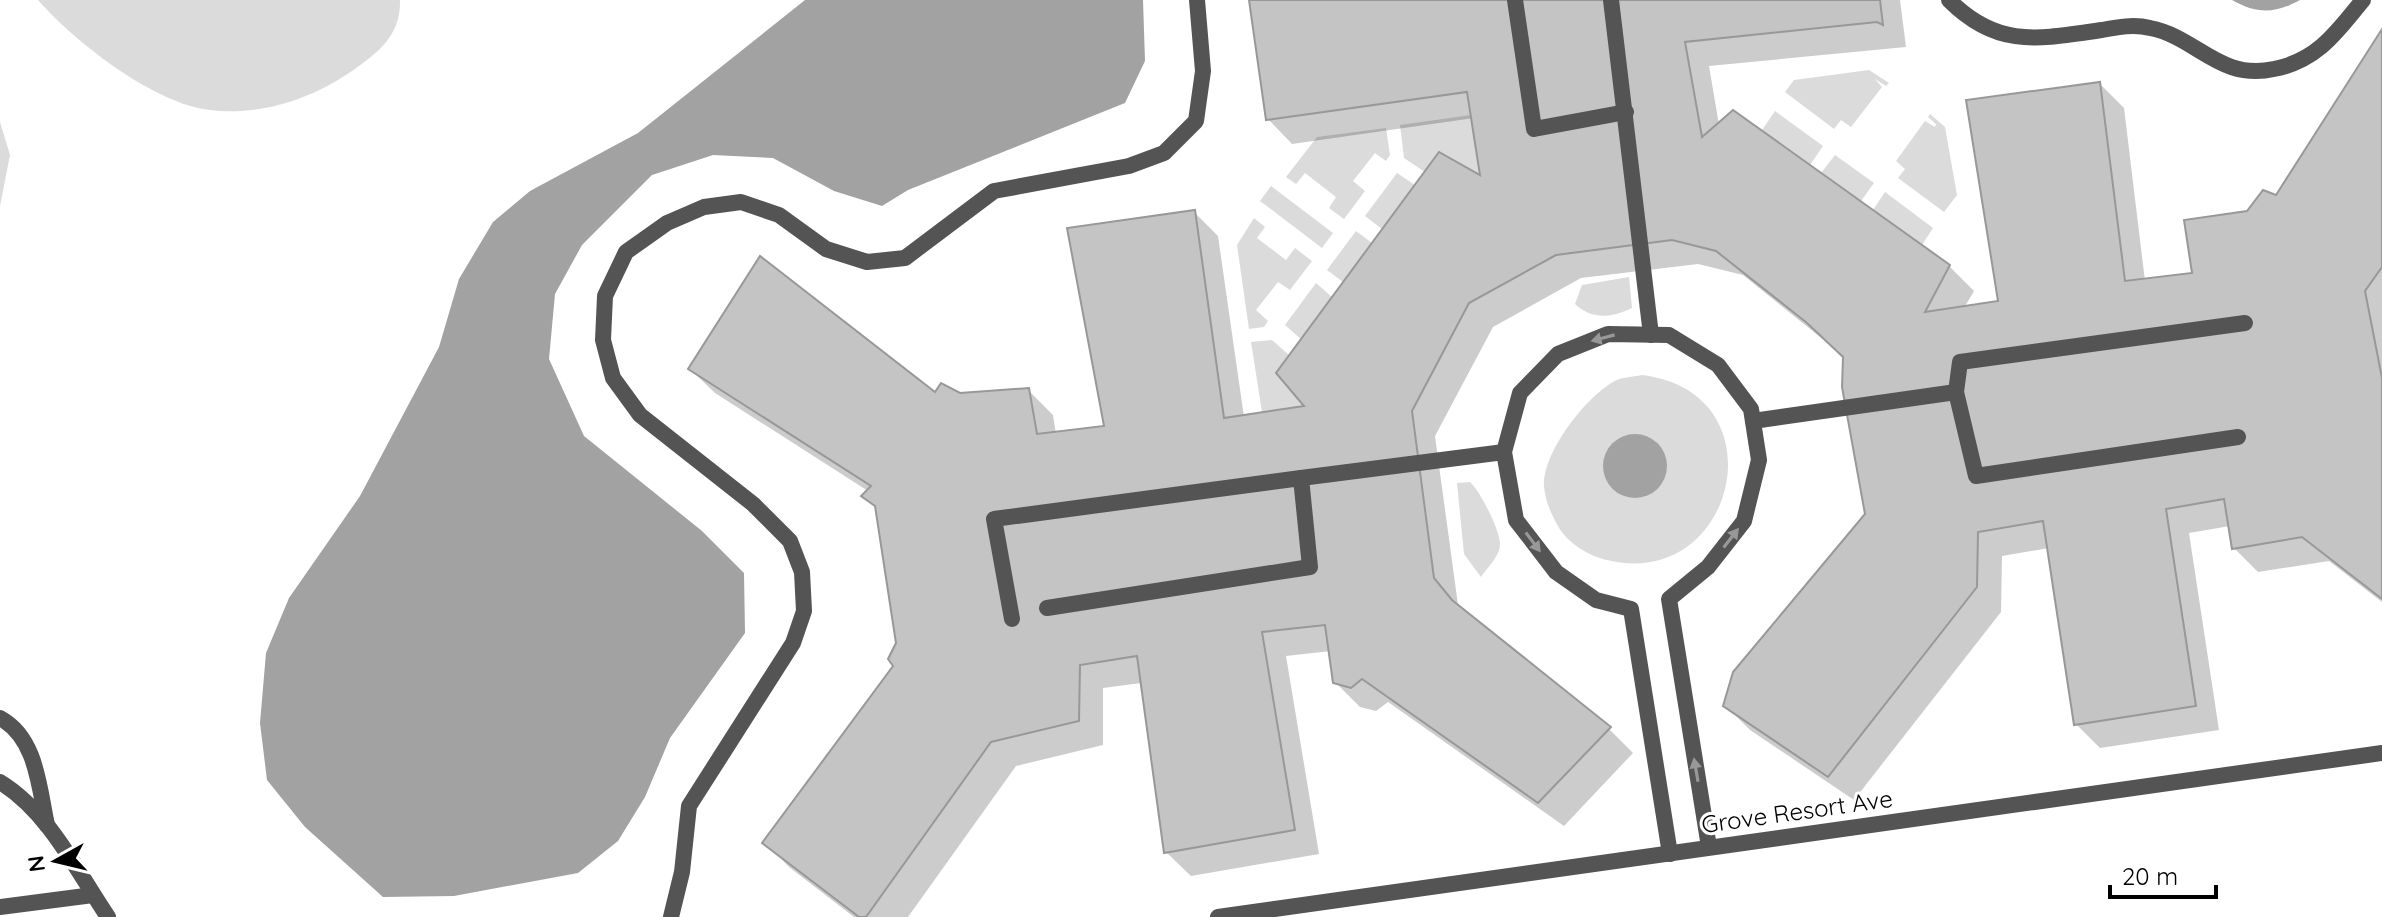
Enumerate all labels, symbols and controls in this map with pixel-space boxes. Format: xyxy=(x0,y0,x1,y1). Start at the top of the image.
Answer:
one-way arrow xyxy=(1591,332,1615,345)
one-way arrow xyxy=(1722,528,1738,548)
one-way arrow xyxy=(1525,531,1541,553)
one-way arrow xyxy=(1689,758,1701,783)
street label: Grove Resort Ave xyxy=(1700,783,1894,839)
north arrow xyxy=(16,821,96,901)
scale bar xyxy=(2110,849,2216,899)
text: N xyxy=(21,854,51,874)
text: 20 m xyxy=(2122,861,2178,891)

